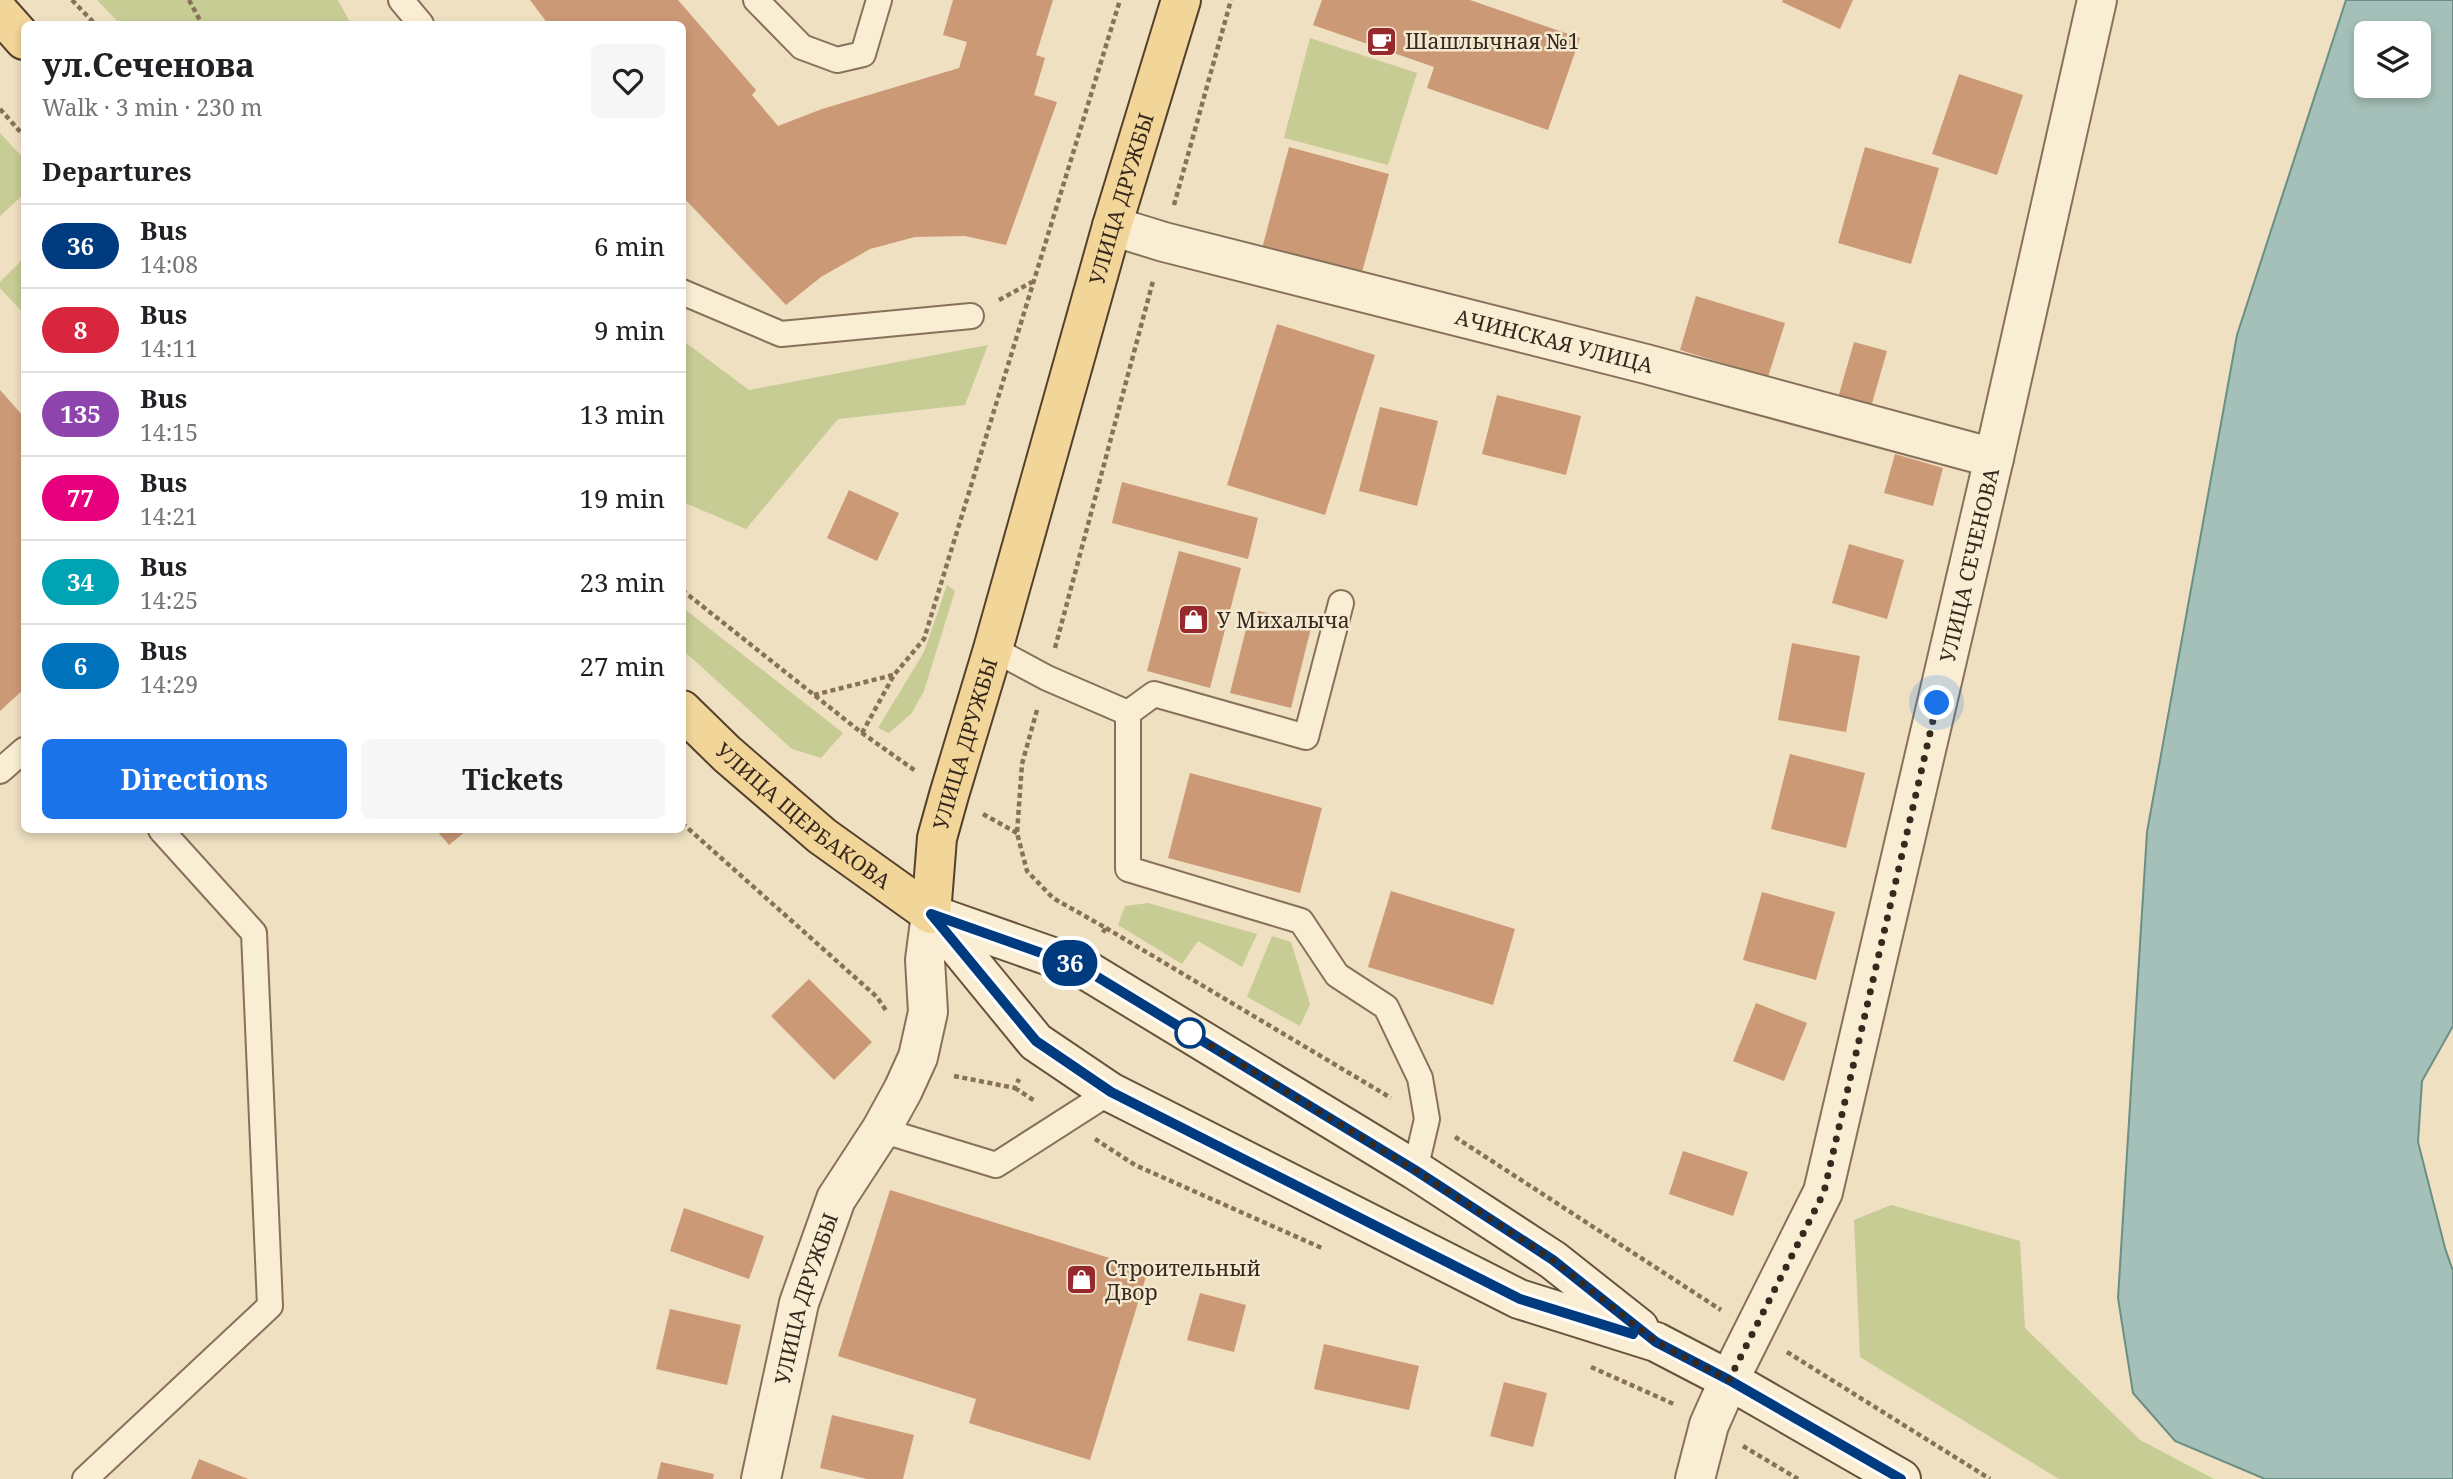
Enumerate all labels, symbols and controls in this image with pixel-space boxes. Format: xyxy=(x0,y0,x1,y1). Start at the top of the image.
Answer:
map controls xyxy=(2354,21,2431,98)
button: layers xyxy=(2354,21,2431,98)
cafe icon: Шашлычная №1 xyxy=(1365,24,1399,58)
place label: Шашлычная №1 xyxy=(1405,27,1579,55)
text: ул.Сеченова xyxy=(42,42,255,87)
button: heart xyxy=(591,44,665,118)
text: Walk · 3 min · 230 m xyxy=(42,91,262,123)
street label: УЛИЦА ДРУЖБЫ xyxy=(1082,109,1160,288)
text: Departures xyxy=(42,153,192,189)
text: Bus xyxy=(140,212,187,248)
text: 6 min xyxy=(594,228,665,264)
text: 36 xyxy=(67,229,94,262)
text: 14:08 xyxy=(140,248,198,280)
text: Bus xyxy=(140,296,187,332)
street label: АЧИНСКАЯ УЛИЦА xyxy=(1452,302,1657,379)
text: 9 min xyxy=(594,312,665,348)
text: 8 xyxy=(74,313,87,346)
text: 14:11 xyxy=(140,332,198,364)
text: Bus xyxy=(140,380,187,416)
text: 13 min xyxy=(580,396,665,432)
text: 135 xyxy=(60,397,101,430)
text: 14:15 xyxy=(140,416,198,448)
text: Bus xyxy=(140,464,187,500)
street label: УЛИЦА СЕЧЕНОВА xyxy=(1933,465,2005,665)
text: 19 min xyxy=(580,480,665,516)
text: 77 xyxy=(67,481,94,514)
text: 14:21 xyxy=(140,500,198,532)
text: Bus xyxy=(140,548,187,584)
text: 23 min xyxy=(580,564,665,600)
text: 34 xyxy=(67,565,94,598)
text: 14:25 xyxy=(140,584,198,616)
shop icon: У Михалыча xyxy=(1177,603,1211,637)
place label: У Михалыча xyxy=(1217,606,1350,634)
text: Bus xyxy=(140,632,187,668)
text: 27 min xyxy=(580,648,665,684)
text: 6 xyxy=(74,649,87,682)
street label: УЛИЦА ДРУЖБЫ xyxy=(926,654,1004,833)
text: 14:29 xyxy=(140,668,198,700)
your location xyxy=(1919,685,1954,720)
street label: УЛИЦА ЩЕРБАКОВА xyxy=(709,736,897,895)
button: Directions xyxy=(42,739,347,819)
button: Tickets xyxy=(361,739,665,819)
line badge: 36 xyxy=(1038,940,1102,986)
text: 36 xyxy=(1056,946,1084,979)
unlabelled marker xyxy=(1175,1018,1205,1048)
street label: УЛИЦА ДРУЖБЫ xyxy=(768,1209,844,1387)
place label: Строительный Двор xyxy=(1105,1254,1261,1306)
shop icon: Строительный Двор xyxy=(1065,1263,1099,1297)

